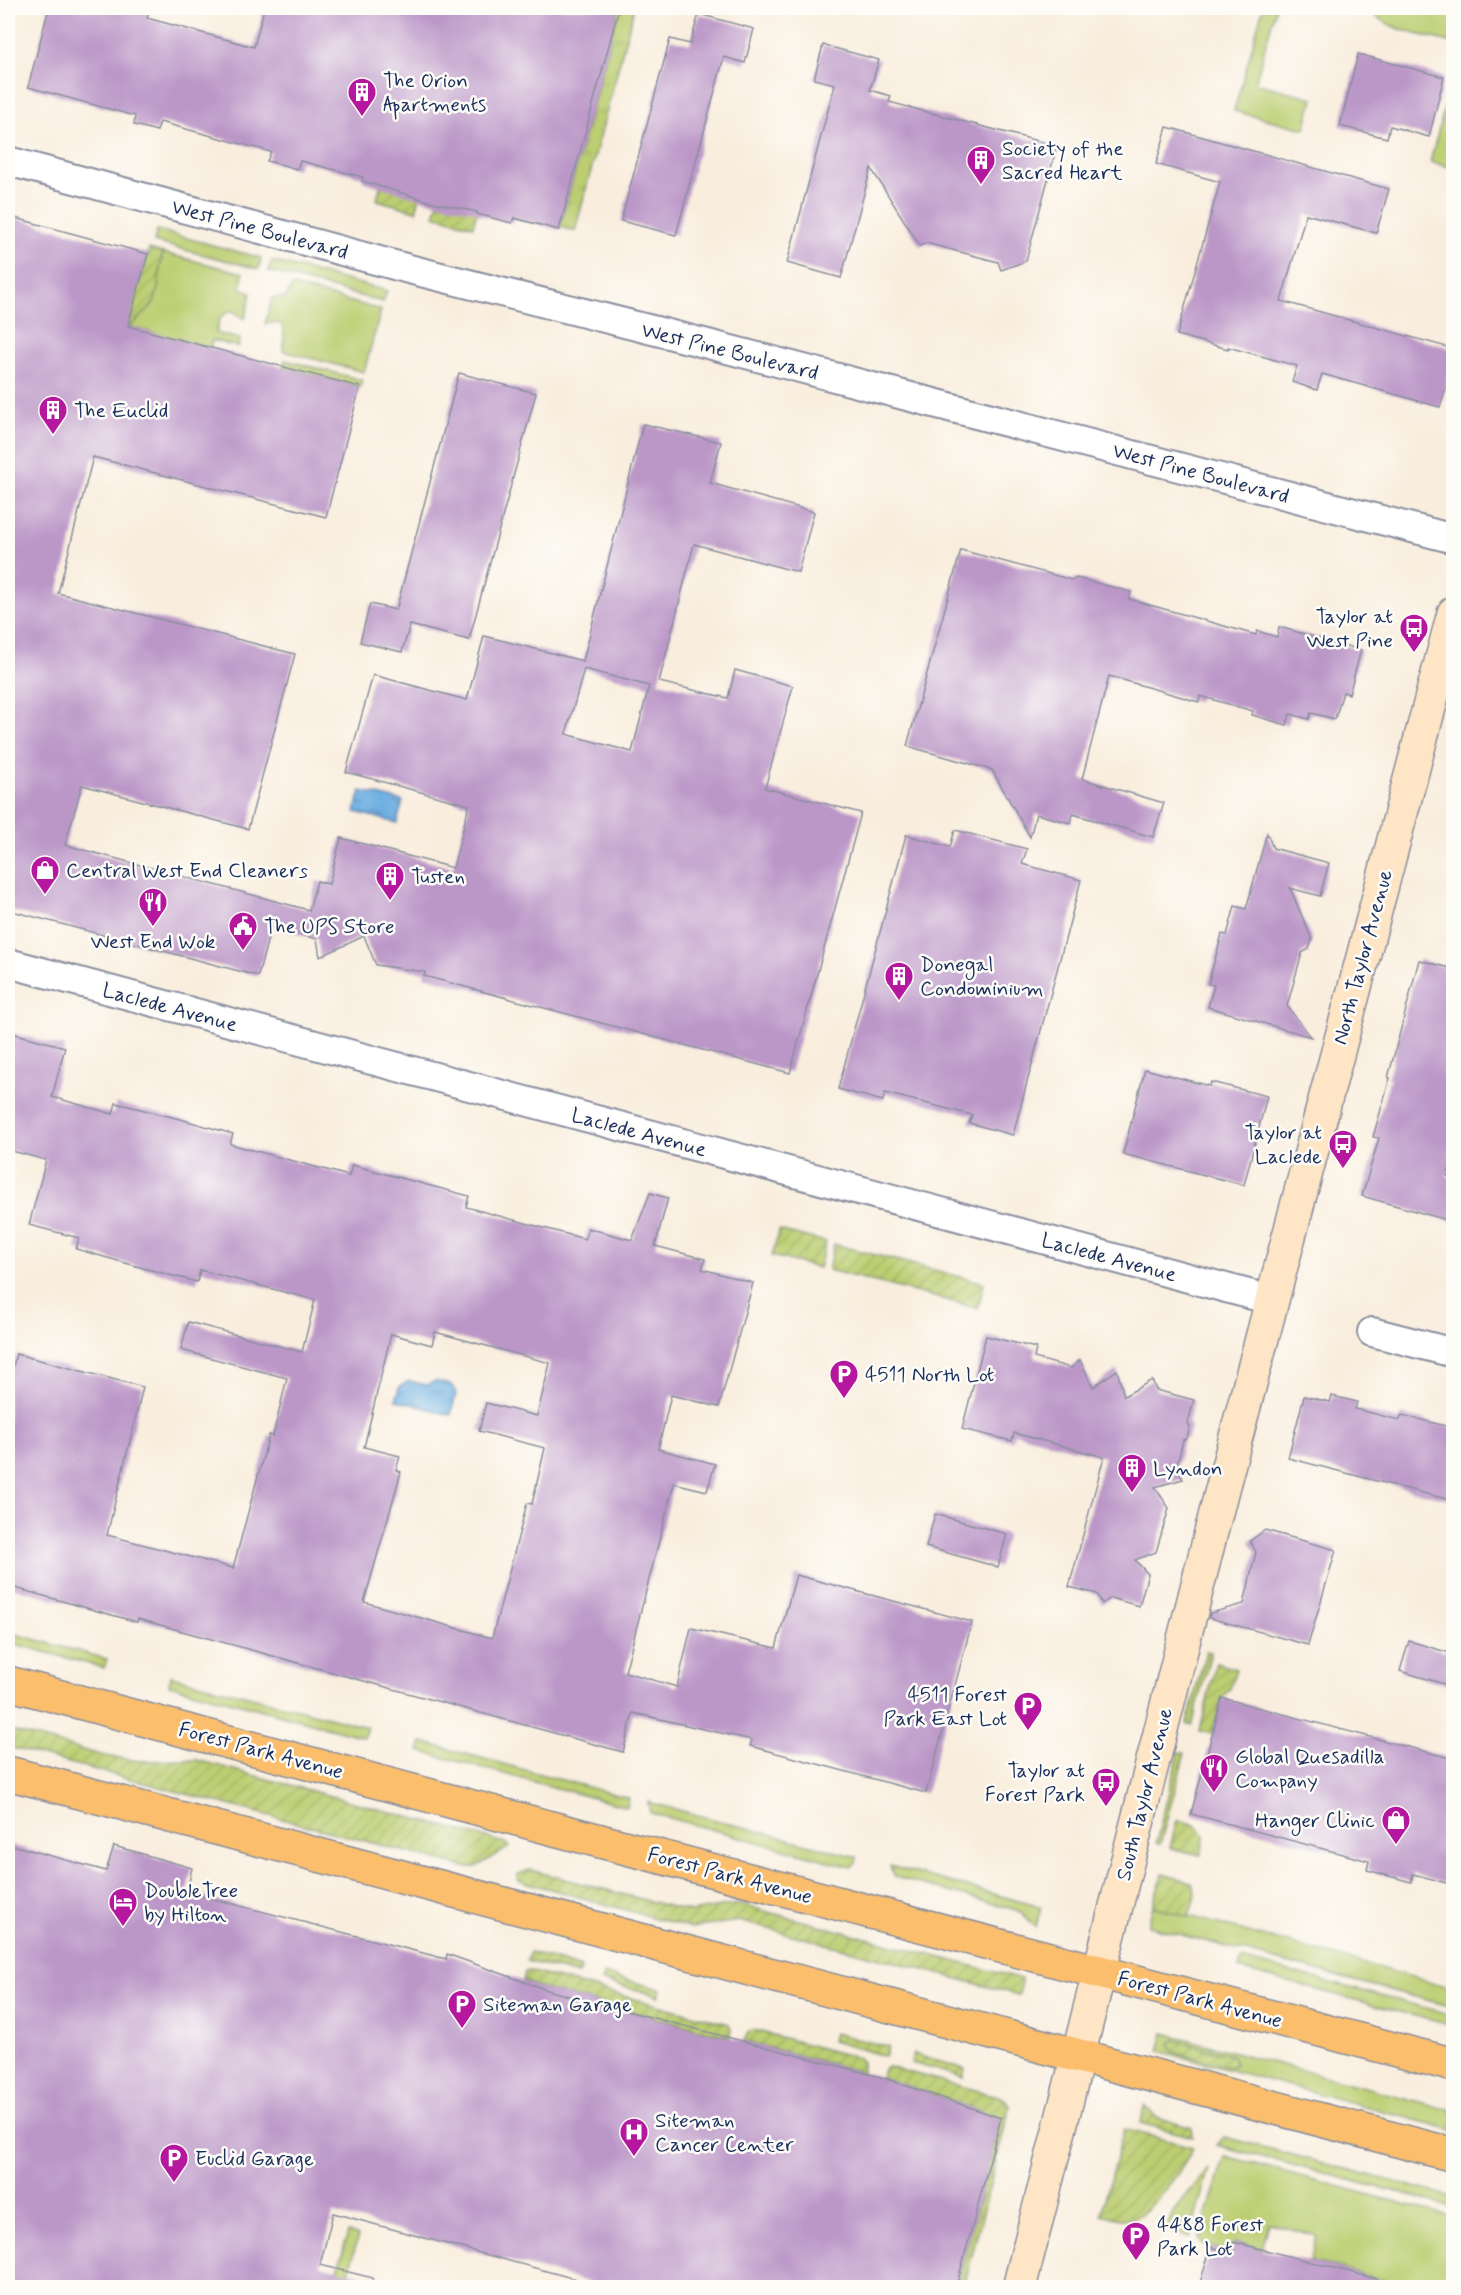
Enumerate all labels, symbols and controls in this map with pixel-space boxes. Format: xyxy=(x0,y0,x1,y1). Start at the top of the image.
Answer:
place label: The Orion Apartments xyxy=(383,67,486,120)
building icon: The Orion Apartments xyxy=(346,76,378,118)
place label: Society of the Sacred Heart xyxy=(1002,135,1124,187)
building icon: Society of the Sacred Heart xyxy=(965,144,997,186)
street label: West Pine Boulevard xyxy=(169,193,351,267)
street label: West Pine Boulevard xyxy=(638,316,821,387)
building icon: The Euclid xyxy=(37,394,69,436)
place label: The Euclid xyxy=(74,397,168,425)
street label: West Pine Boulevard xyxy=(1110,437,1292,511)
place label: Taylor at West Pine xyxy=(1306,603,1393,655)
bus stop icon: Taylor at West Pine xyxy=(1398,612,1430,654)
shop icon: Central West End Cleaners xyxy=(29,854,61,896)
place label: Central West End Cleaners xyxy=(66,857,308,885)
building icon: Tusten xyxy=(374,860,406,902)
place label: Tusten xyxy=(411,863,465,891)
street label: North Taylor Avenue xyxy=(1326,866,1400,1048)
restaurant icon: West End Wok xyxy=(137,886,169,928)
public building icon: The UPS Store xyxy=(227,910,259,952)
place label: The UPS Store xyxy=(264,913,394,941)
place label: West End Wok xyxy=(91,928,216,956)
place label: Donegal Condominium xyxy=(920,951,1044,1003)
building icon: Donegal Condominium xyxy=(883,960,915,1002)
street label: Laclede Avenue xyxy=(99,976,240,1039)
street label: Laclede Avenue xyxy=(568,1101,709,1164)
place label: Taylor at Laclede xyxy=(1244,1119,1322,1171)
bus stop icon: Taylor at Laclede xyxy=(1327,1128,1359,1170)
street label: Laclede Avenue xyxy=(1038,1226,1179,1289)
parking icon: 4511 North Lot xyxy=(828,1358,860,1400)
place label: 4511 North Lot xyxy=(865,1361,994,1389)
building icon: Lyndon xyxy=(1116,1452,1148,1494)
place label: Lyndon xyxy=(1153,1455,1223,1483)
place label: 4511 Forest Park East Lot xyxy=(884,1681,1007,1733)
parking icon: 4511 Forest Park East Lot xyxy=(1012,1690,1044,1732)
street label: South Taylor Avenue xyxy=(1110,1705,1180,1884)
street label: Forest Park Avenue xyxy=(175,1716,346,1786)
place label: Global Quesadilla Company xyxy=(1235,1743,1385,1795)
restaurant icon: Global Quesadilla Company xyxy=(1198,1752,1230,1794)
place label: Taylor at Forest Park xyxy=(985,1757,1085,1809)
bus stop icon: Taylor at Forest Park xyxy=(1090,1766,1122,1808)
shop icon: Hanger Clinic xyxy=(1380,1804,1412,1846)
place label: Hanger Clinic xyxy=(1255,1807,1375,1836)
street label: Forest Park Avenue xyxy=(644,1841,815,1911)
place label: DoubleTree by Hilton xyxy=(144,1877,238,1929)
hotel icon: DoubleTree by Hilton xyxy=(107,1886,139,1928)
street label: Forest Park Avenue xyxy=(1114,1965,1285,2035)
parking icon: Siteman Garage xyxy=(446,1988,478,2030)
place label: Siteman Garage xyxy=(483,1991,632,2019)
place label: Siteman Cancer Center xyxy=(655,2107,794,2159)
hospital icon: Siteman Cancer Center xyxy=(618,2116,650,2158)
parking icon: Euclid Garage xyxy=(158,2142,190,2184)
place label: Euclid Garage xyxy=(195,2145,314,2173)
place label: 4488 Forest Park Lot xyxy=(1157,2211,1264,2263)
parking icon: 4488 Forest Park Lot xyxy=(1120,2220,1152,2262)

